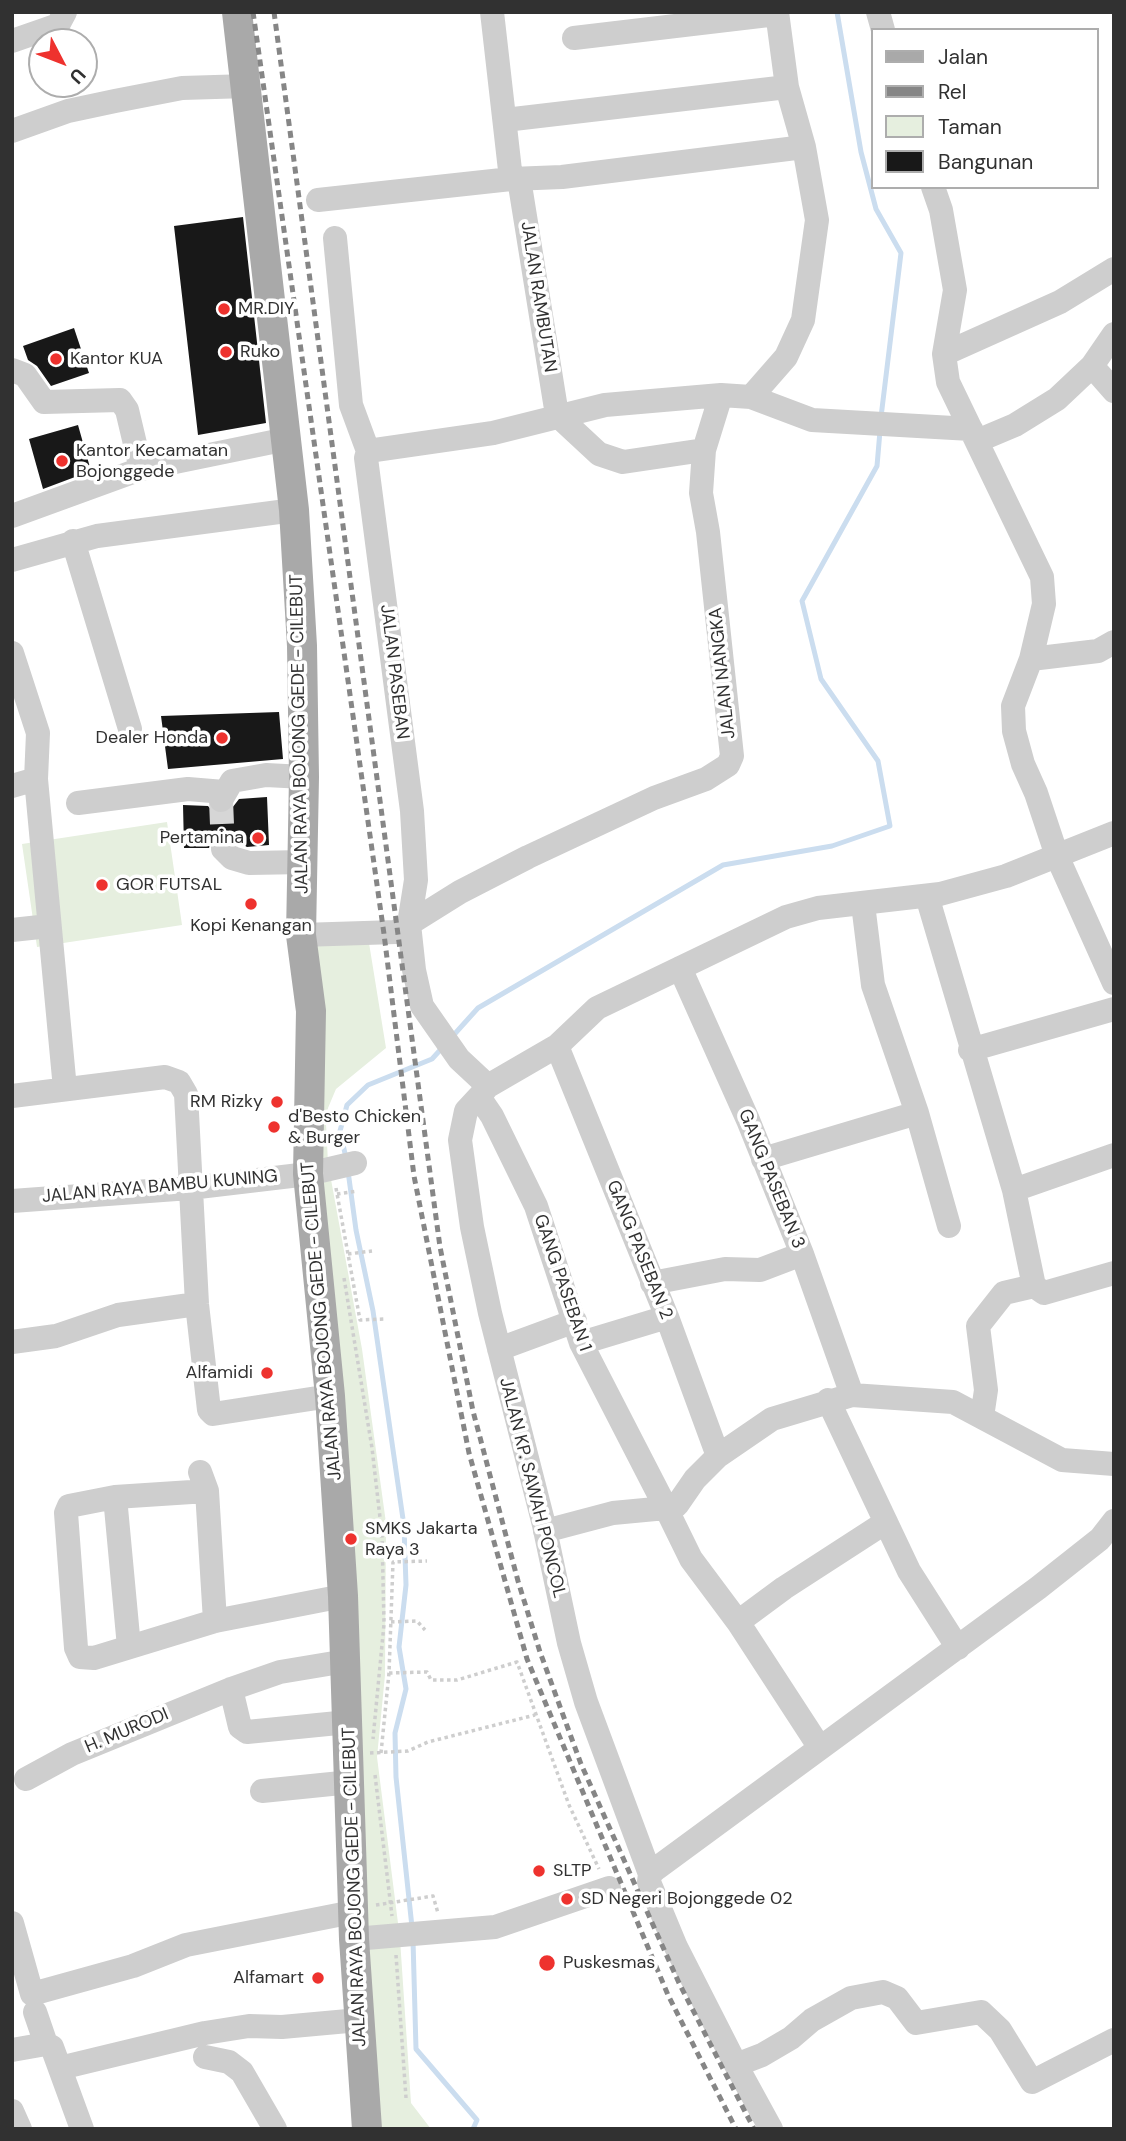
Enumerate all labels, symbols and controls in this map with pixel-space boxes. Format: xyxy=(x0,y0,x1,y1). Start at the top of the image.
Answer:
north arrow xyxy=(28,28,98,98)
legend xyxy=(870,28,1098,189)
text: Jalan xyxy=(938,43,988,71)
text: U xyxy=(64,63,91,89)
text: Rel xyxy=(938,78,966,106)
text: Taman xyxy=(938,113,1002,141)
text: Bangunan xyxy=(938,148,1033,176)
street label: JALAN RAMBUTAN xyxy=(515,220,561,374)
place label: MR.DIY xyxy=(238,298,294,320)
marker: MR.DIY xyxy=(216,301,232,317)
place label: Ruko xyxy=(240,341,280,363)
marker: Ruko xyxy=(218,344,234,360)
place label: Kantor KUA xyxy=(70,348,163,370)
marker: Kantor KUA xyxy=(48,351,64,367)
place label: Kantor Kecamatan Bojonggede xyxy=(76,440,228,482)
marker: Kantor Kecamatan Bojonggede xyxy=(54,453,70,469)
street label: JALAN RAYA BOJONG GEDE - CILEBUT xyxy=(286,574,314,894)
street label: JALAN PASEBAN xyxy=(375,603,413,741)
street label: JALAN NANGKA xyxy=(705,606,741,740)
place label: Dealer Honda xyxy=(96,727,208,749)
marker: Dealer Honda xyxy=(214,730,230,746)
place label: Pertamina xyxy=(160,827,244,849)
marker: Pertamina xyxy=(250,830,266,846)
place label: GOR FUTSAL xyxy=(116,874,222,896)
marker: GOR FUTSAL xyxy=(94,877,110,893)
marker: Kopi Kenangan xyxy=(243,896,259,912)
place label: Kopi Kenangan xyxy=(190,915,312,937)
place label: RM Rizky xyxy=(190,1091,263,1113)
marker: RM Rizky xyxy=(269,1094,285,1110)
place label: d'Besto Chicken & Burger xyxy=(288,1106,421,1148)
street label: GANG PASEBAN 3 xyxy=(733,1106,809,1252)
marker: d'Besto Chicken & Burger xyxy=(266,1119,282,1135)
street label: JALAN RAYA BOJONG GEDE - CILEBUT xyxy=(297,1161,347,1481)
street label: JALAN RAYA BAMBU KUNING xyxy=(41,1166,279,1208)
street label: GANG PASEBAN 2 xyxy=(601,1177,677,1323)
street label: GANG PASEBAN 1 xyxy=(528,1212,596,1354)
place label: Alfamidi xyxy=(186,1362,253,1384)
marker: Alfamidi xyxy=(259,1365,275,1381)
street label: JALAN KP. SAWAH PONCOL xyxy=(494,1375,570,1601)
place label: SMKS Jakarta Raya 3 xyxy=(365,1518,477,1560)
marker: SMKS Jakarta Raya 3 xyxy=(343,1531,359,1547)
street label: H. MURODI xyxy=(82,1704,172,1758)
street label: JALAN RAYA BOJONG GEDE - CILEBUT xyxy=(339,1727,371,2047)
place label: SLTP xyxy=(553,1860,591,1882)
marker: SLTP xyxy=(531,1863,547,1879)
place label: SD Negeri Bojonggede 02 xyxy=(581,1888,793,1910)
marker: SD Negeri Bojonggede 02 xyxy=(559,1891,575,1907)
place label: Puskesmas xyxy=(563,1952,655,1974)
marker: Puskesmas xyxy=(537,1953,557,1973)
place label: Alfamart xyxy=(233,1967,304,1989)
marker: Alfamart xyxy=(310,1970,326,1986)

